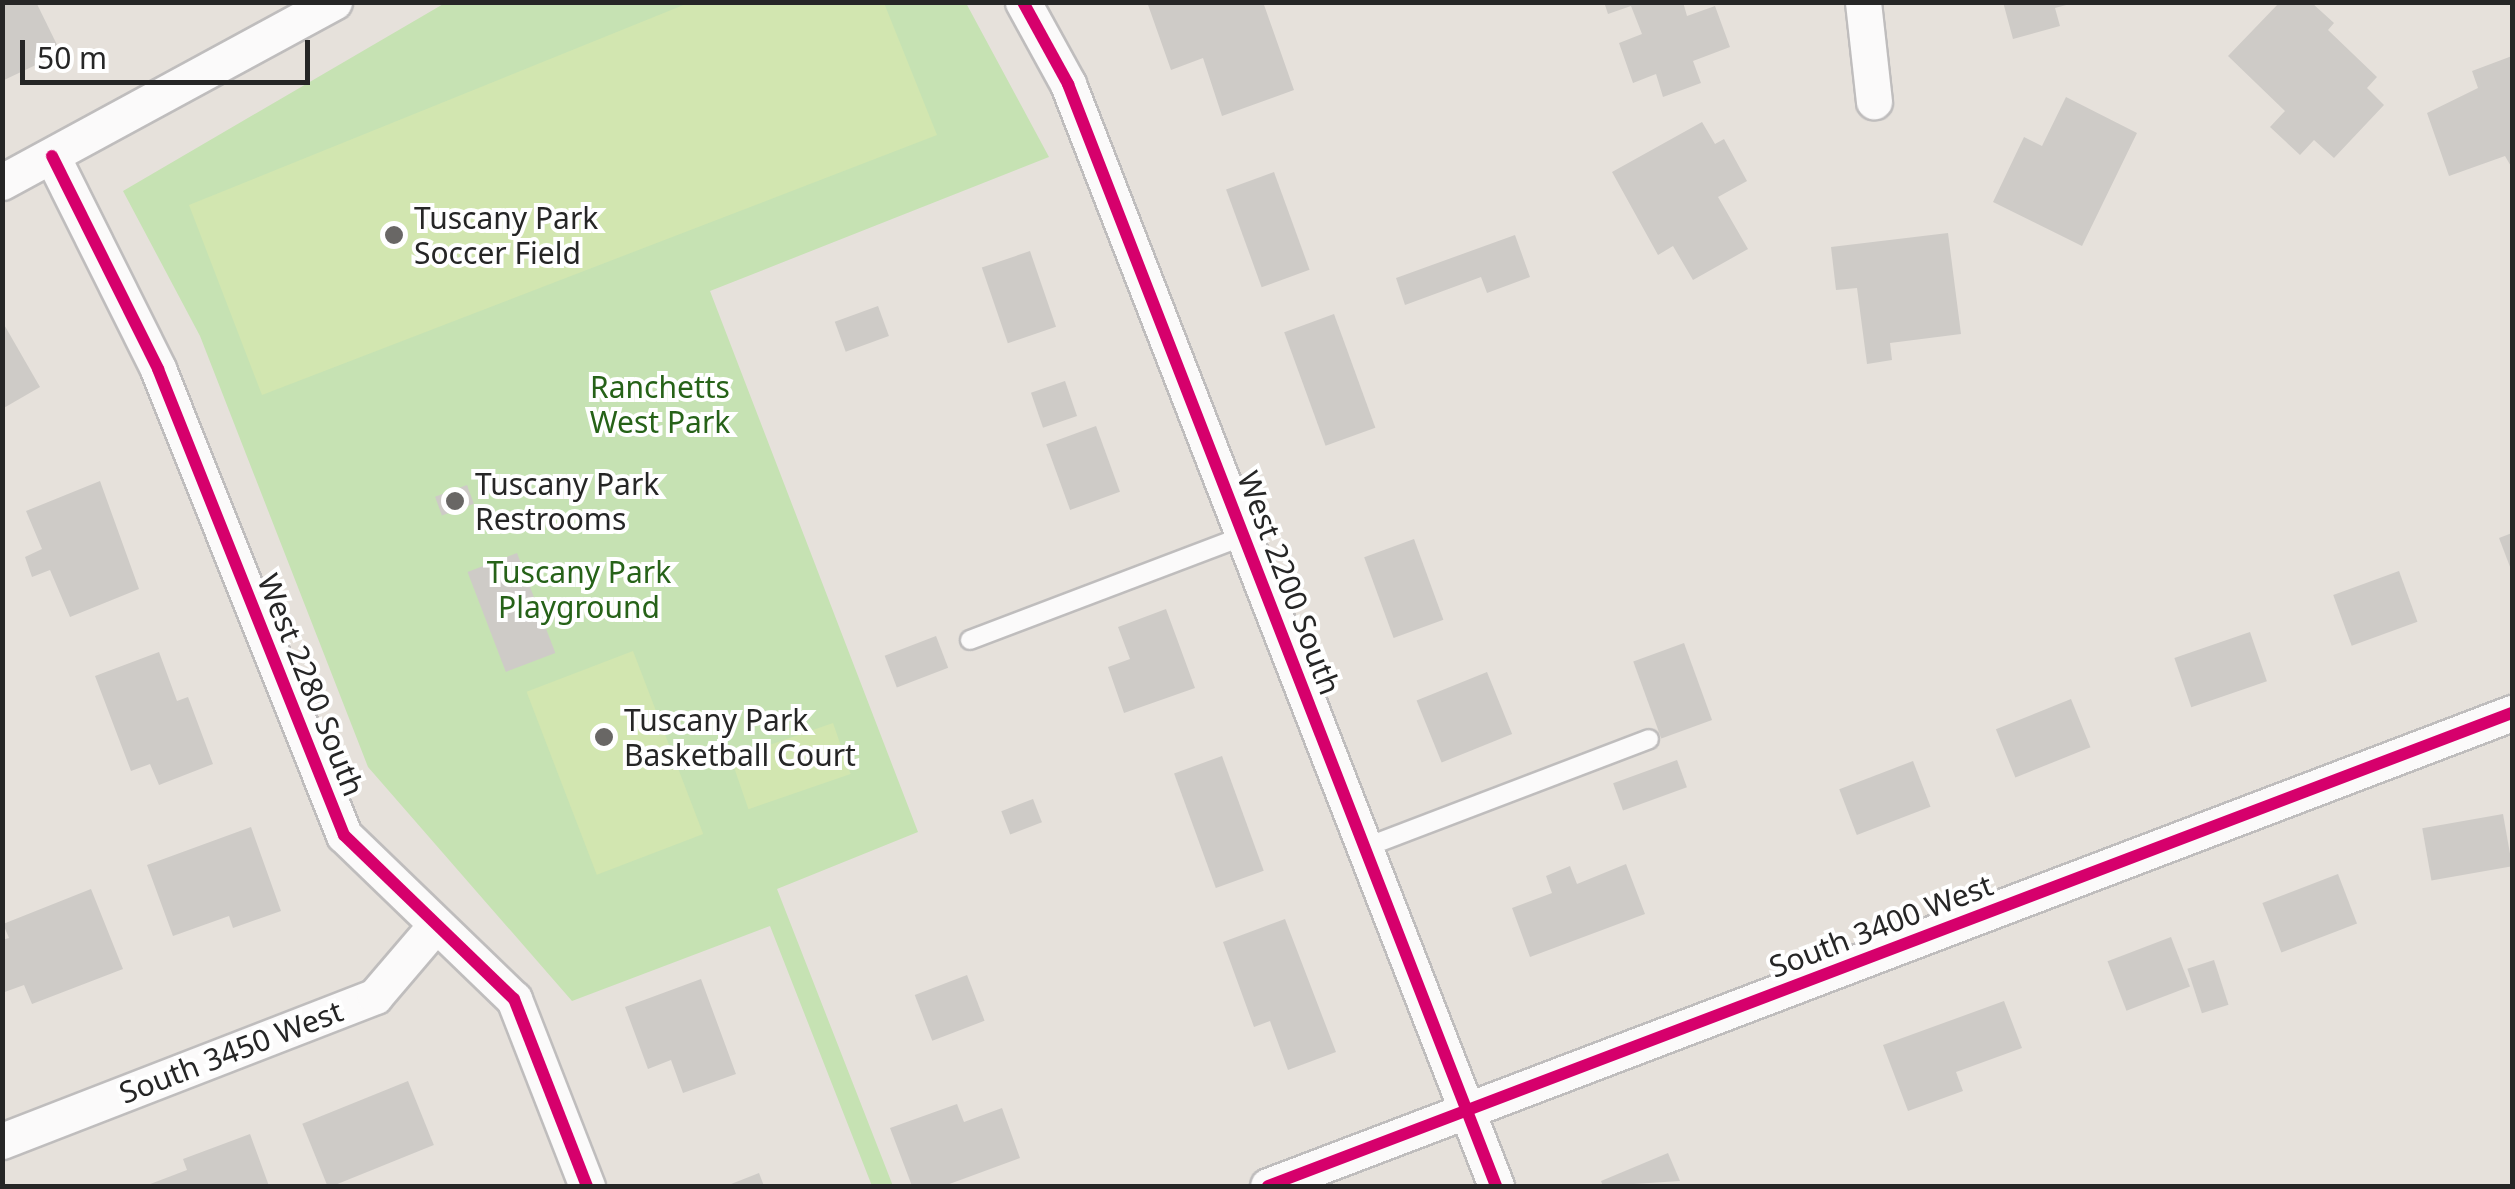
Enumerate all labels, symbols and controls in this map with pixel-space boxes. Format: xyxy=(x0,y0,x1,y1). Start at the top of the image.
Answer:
scale bar xyxy=(25,20,315,82)
text: 50 m xyxy=(37,37,107,78)
place label: Tuscany Park Soccer Field xyxy=(414,200,598,270)
marker: Tuscany Park Soccer Field xyxy=(383,224,405,246)
park label: Ranchetts West Park xyxy=(590,369,730,440)
place label: Tuscany Park Restrooms xyxy=(475,466,659,536)
street label: West 2200 South xyxy=(1230,466,1348,700)
marker: Tuscany Park Restrooms xyxy=(444,490,466,512)
park label: Tuscany Park Playground xyxy=(487,554,671,624)
street label: West 2280 South xyxy=(250,569,372,801)
place label: Tuscany Park Basketball Court xyxy=(624,702,856,772)
marker: Tuscany Park Basketball Court xyxy=(593,726,615,748)
street label: South 3400 West xyxy=(1764,867,1998,985)
street label: South 3450 West xyxy=(114,993,348,1111)

